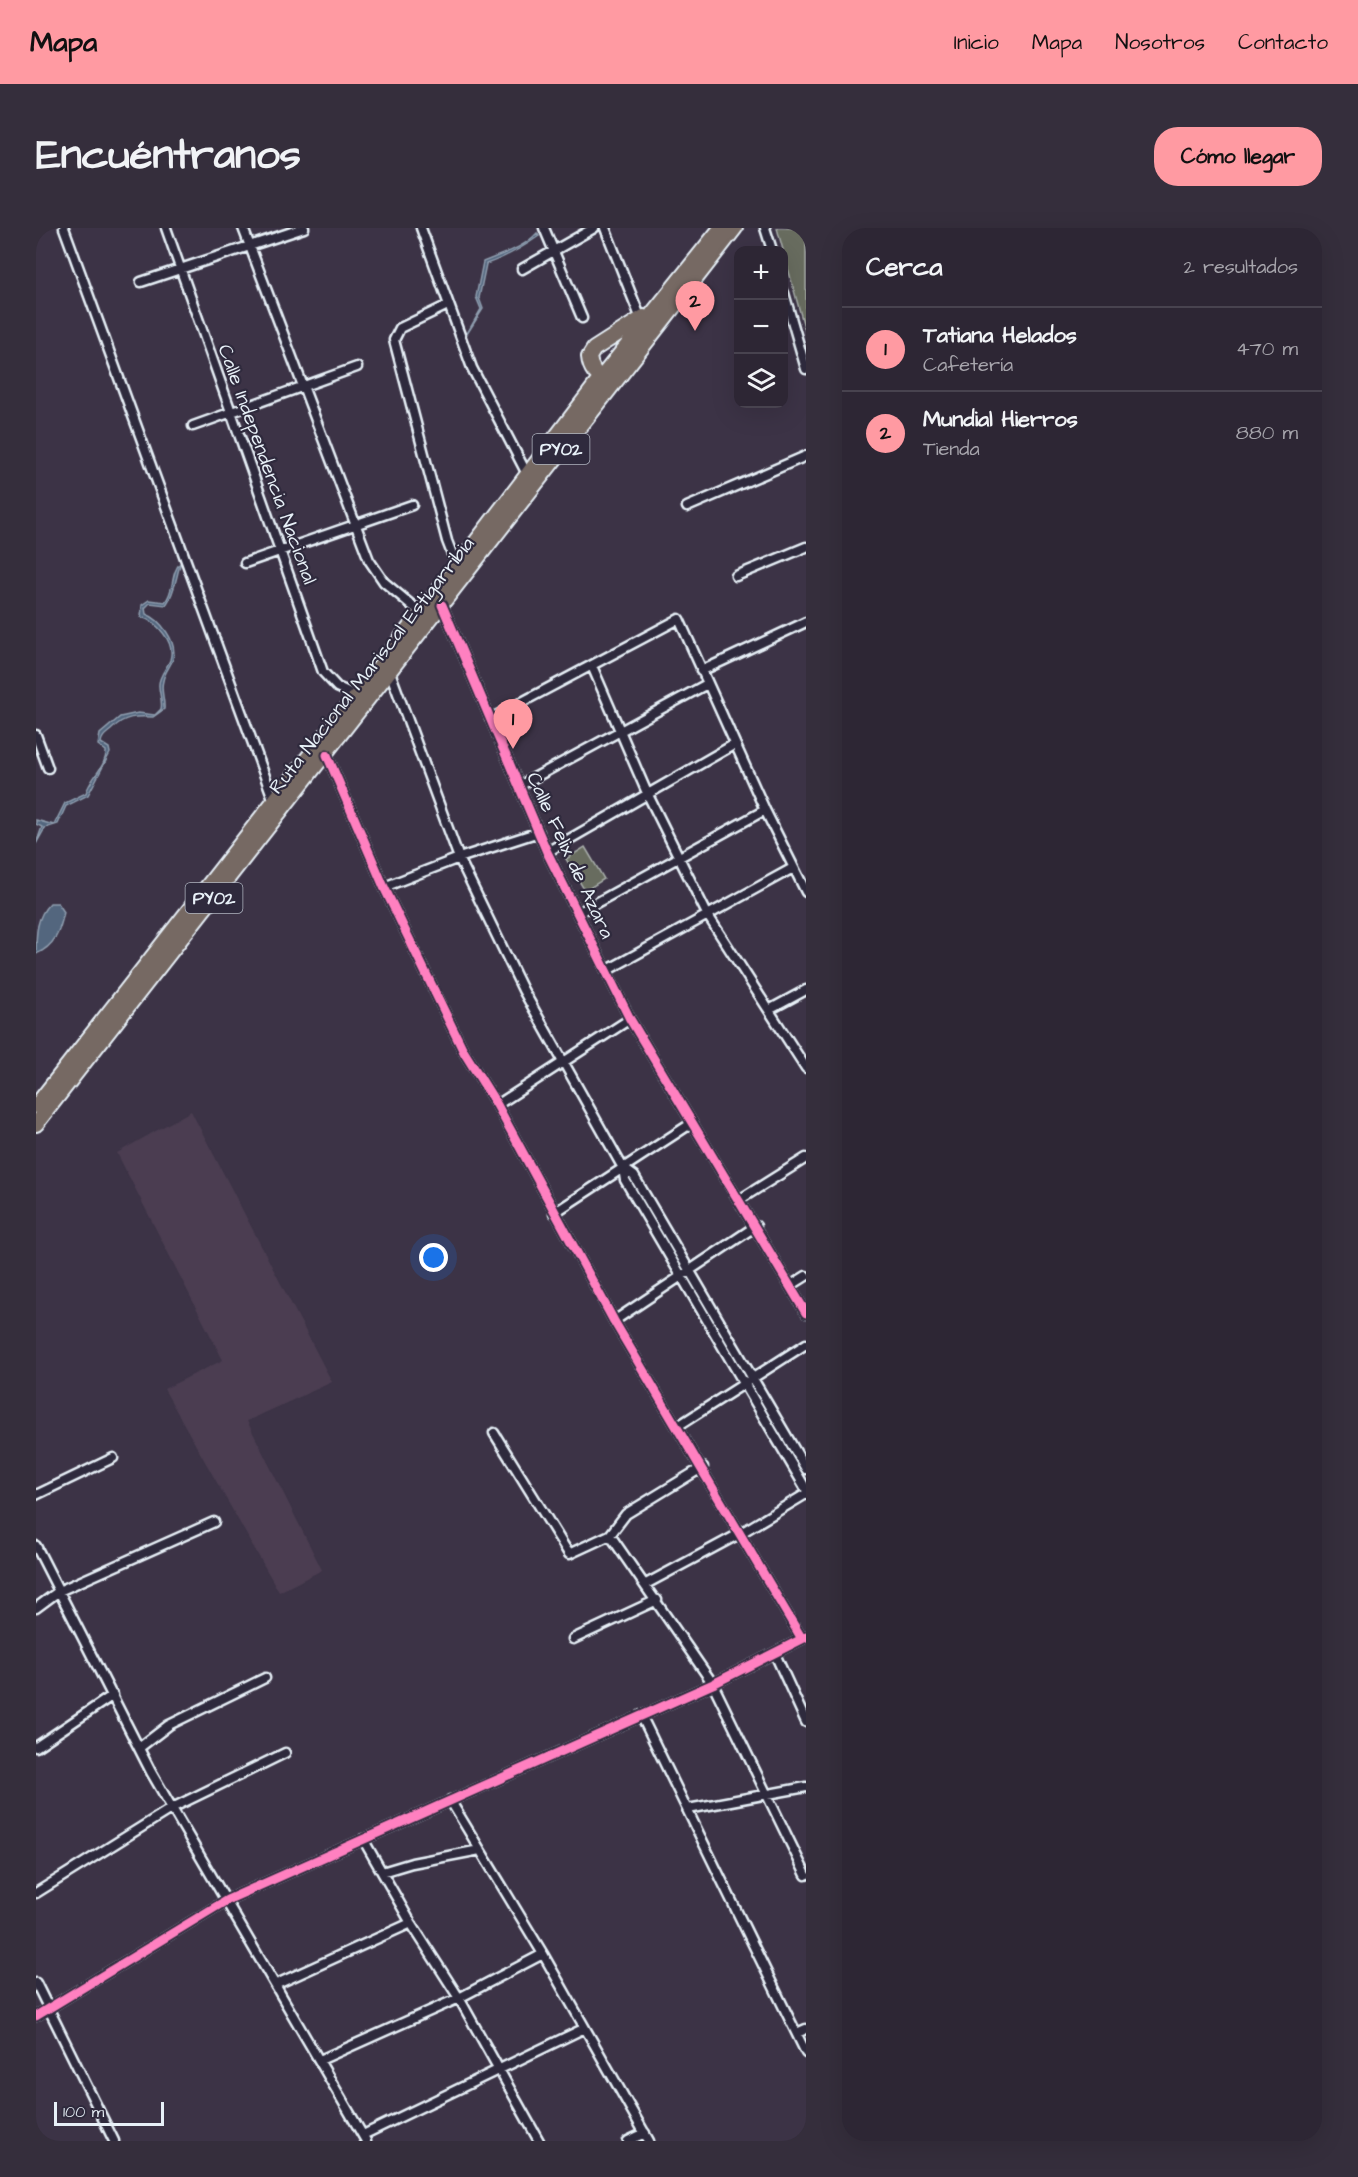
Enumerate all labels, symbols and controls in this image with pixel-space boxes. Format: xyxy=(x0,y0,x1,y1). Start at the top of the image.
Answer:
text: Mapa xyxy=(30,23,97,62)
text: Inicio xyxy=(954,28,999,57)
text: Mapa xyxy=(1032,28,1082,57)
text: Nosotros xyxy=(1115,28,1205,57)
text: Contacto xyxy=(1238,28,1328,57)
text: Encuéntranos xyxy=(36,127,301,185)
button: Cómo llegar xyxy=(1154,127,1322,186)
map controls xyxy=(734,246,788,408)
button: + xyxy=(734,246,788,300)
text: Cerca xyxy=(866,249,943,285)
text: 2 resultados xyxy=(1184,253,1298,281)
pin: 2 xyxy=(676,282,714,331)
button: − xyxy=(734,300,788,354)
text: Tatiana Helados xyxy=(923,320,1077,351)
text: 1 xyxy=(884,335,887,363)
text: 470 m xyxy=(1236,335,1298,363)
street label: Calle Independencia Nacional xyxy=(211,340,324,588)
text: Cafetería xyxy=(923,351,1013,379)
button: layers xyxy=(734,354,788,408)
text: Mundial Hierros xyxy=(923,404,1078,435)
text: 2 xyxy=(880,419,891,447)
text: 880 m xyxy=(1236,419,1298,447)
road number: PY02 xyxy=(532,434,590,464)
text: Tienda xyxy=(923,435,980,463)
street label: Ruta Nacional Mariscal Estigarribia xyxy=(262,531,482,801)
pin: 1 xyxy=(494,700,532,749)
street label: Calle Felix de Azara xyxy=(519,768,621,943)
road number: PY02 xyxy=(186,883,243,913)
your location xyxy=(419,1243,448,1272)
scale bar xyxy=(54,2099,164,2126)
text: 100 m xyxy=(63,2101,104,2123)

